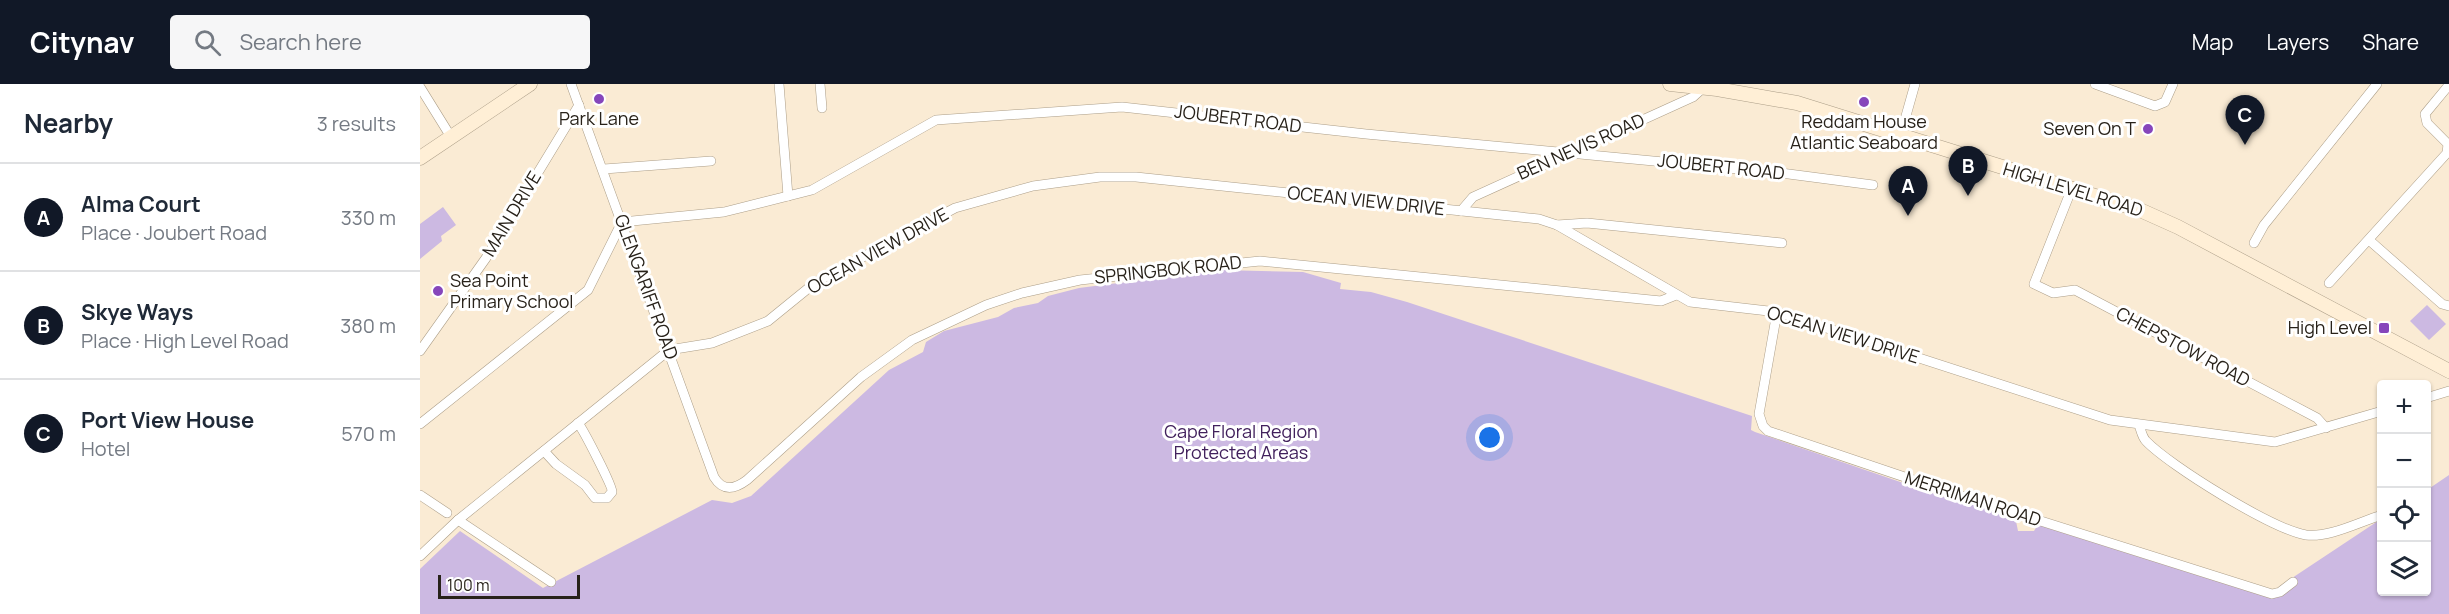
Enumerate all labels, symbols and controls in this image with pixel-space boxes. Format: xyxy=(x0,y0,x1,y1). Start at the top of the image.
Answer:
search box xyxy=(170,15,590,69)
text: Citynav xyxy=(30,23,134,61)
icon: search xyxy=(191,26,224,59)
text: Search here xyxy=(239,27,362,57)
text: Map xyxy=(2192,28,2233,56)
text: Layers xyxy=(2266,28,2329,56)
text: Share xyxy=(2362,28,2419,56)
marker: Park Lane xyxy=(592,92,606,106)
marker: Reddam House Atlantic Seaboard xyxy=(1857,95,1871,109)
pin: C xyxy=(2226,95,2264,145)
street label: JOUBERT ROAD xyxy=(1173,98,1303,138)
text: Nearby xyxy=(24,105,113,141)
place label: Park Lane xyxy=(559,106,639,130)
street label: BEN NEVIS ROAD xyxy=(1513,107,1648,185)
place label: Reddam House Atlantic Seaboard xyxy=(1790,109,1938,154)
text: 3 results xyxy=(317,110,396,137)
place label: Seven On T xyxy=(2043,116,2136,140)
marker: Seven On T xyxy=(2141,122,2155,136)
street label: JOUBERT ROAD xyxy=(1656,147,1786,185)
pin: B xyxy=(1948,147,1988,196)
street label: HIGH LEVEL ROAD xyxy=(2000,156,2146,222)
street label: MAIN DRIVE xyxy=(476,166,546,261)
pin: A xyxy=(1888,166,1928,216)
street label: OCEAN VIEW DRIVE xyxy=(1286,180,1446,220)
text: Alma Court xyxy=(81,189,201,219)
street label: OCEAN VIEW DRIVE xyxy=(803,201,952,299)
text: A xyxy=(37,204,50,231)
text: 330 m xyxy=(341,204,396,231)
street label: GLENGARIFF ROAD xyxy=(610,211,684,363)
text: Place · Joubert Road xyxy=(81,219,267,246)
street label: SPRINGBOK ROAD xyxy=(1093,249,1243,289)
place label: Sea Point Primary School xyxy=(450,268,574,313)
marker: Sea Point Primary School xyxy=(431,284,445,298)
text: Skye Ways xyxy=(81,297,194,327)
street label: OCEAN VIEW DRIVE xyxy=(1764,299,1922,369)
street label: CHEPSTOW ROAD xyxy=(2112,301,2255,392)
text: B xyxy=(37,312,50,339)
text: 380 m xyxy=(340,312,396,339)
place label: High Level xyxy=(2288,315,2372,339)
marker: High Level xyxy=(2377,321,2391,335)
text: Place · High Level Road xyxy=(81,327,289,354)
map controls xyxy=(2377,380,2431,596)
button: + xyxy=(2377,380,2431,434)
text: Port View House xyxy=(81,405,254,435)
park label: Cape Floral Region Protected Areas xyxy=(1164,419,1318,464)
text: C xyxy=(36,420,51,447)
text: 570 m xyxy=(341,420,396,447)
your location xyxy=(1475,423,1504,452)
button: − xyxy=(2377,434,2431,488)
text: Hotel xyxy=(81,435,131,462)
street label: MERRIMAN ROAD xyxy=(1902,465,2045,531)
button: locate xyxy=(2377,488,2431,542)
button: layers xyxy=(2377,542,2431,596)
scale bar xyxy=(438,572,580,600)
text: 100 m xyxy=(447,574,490,596)

